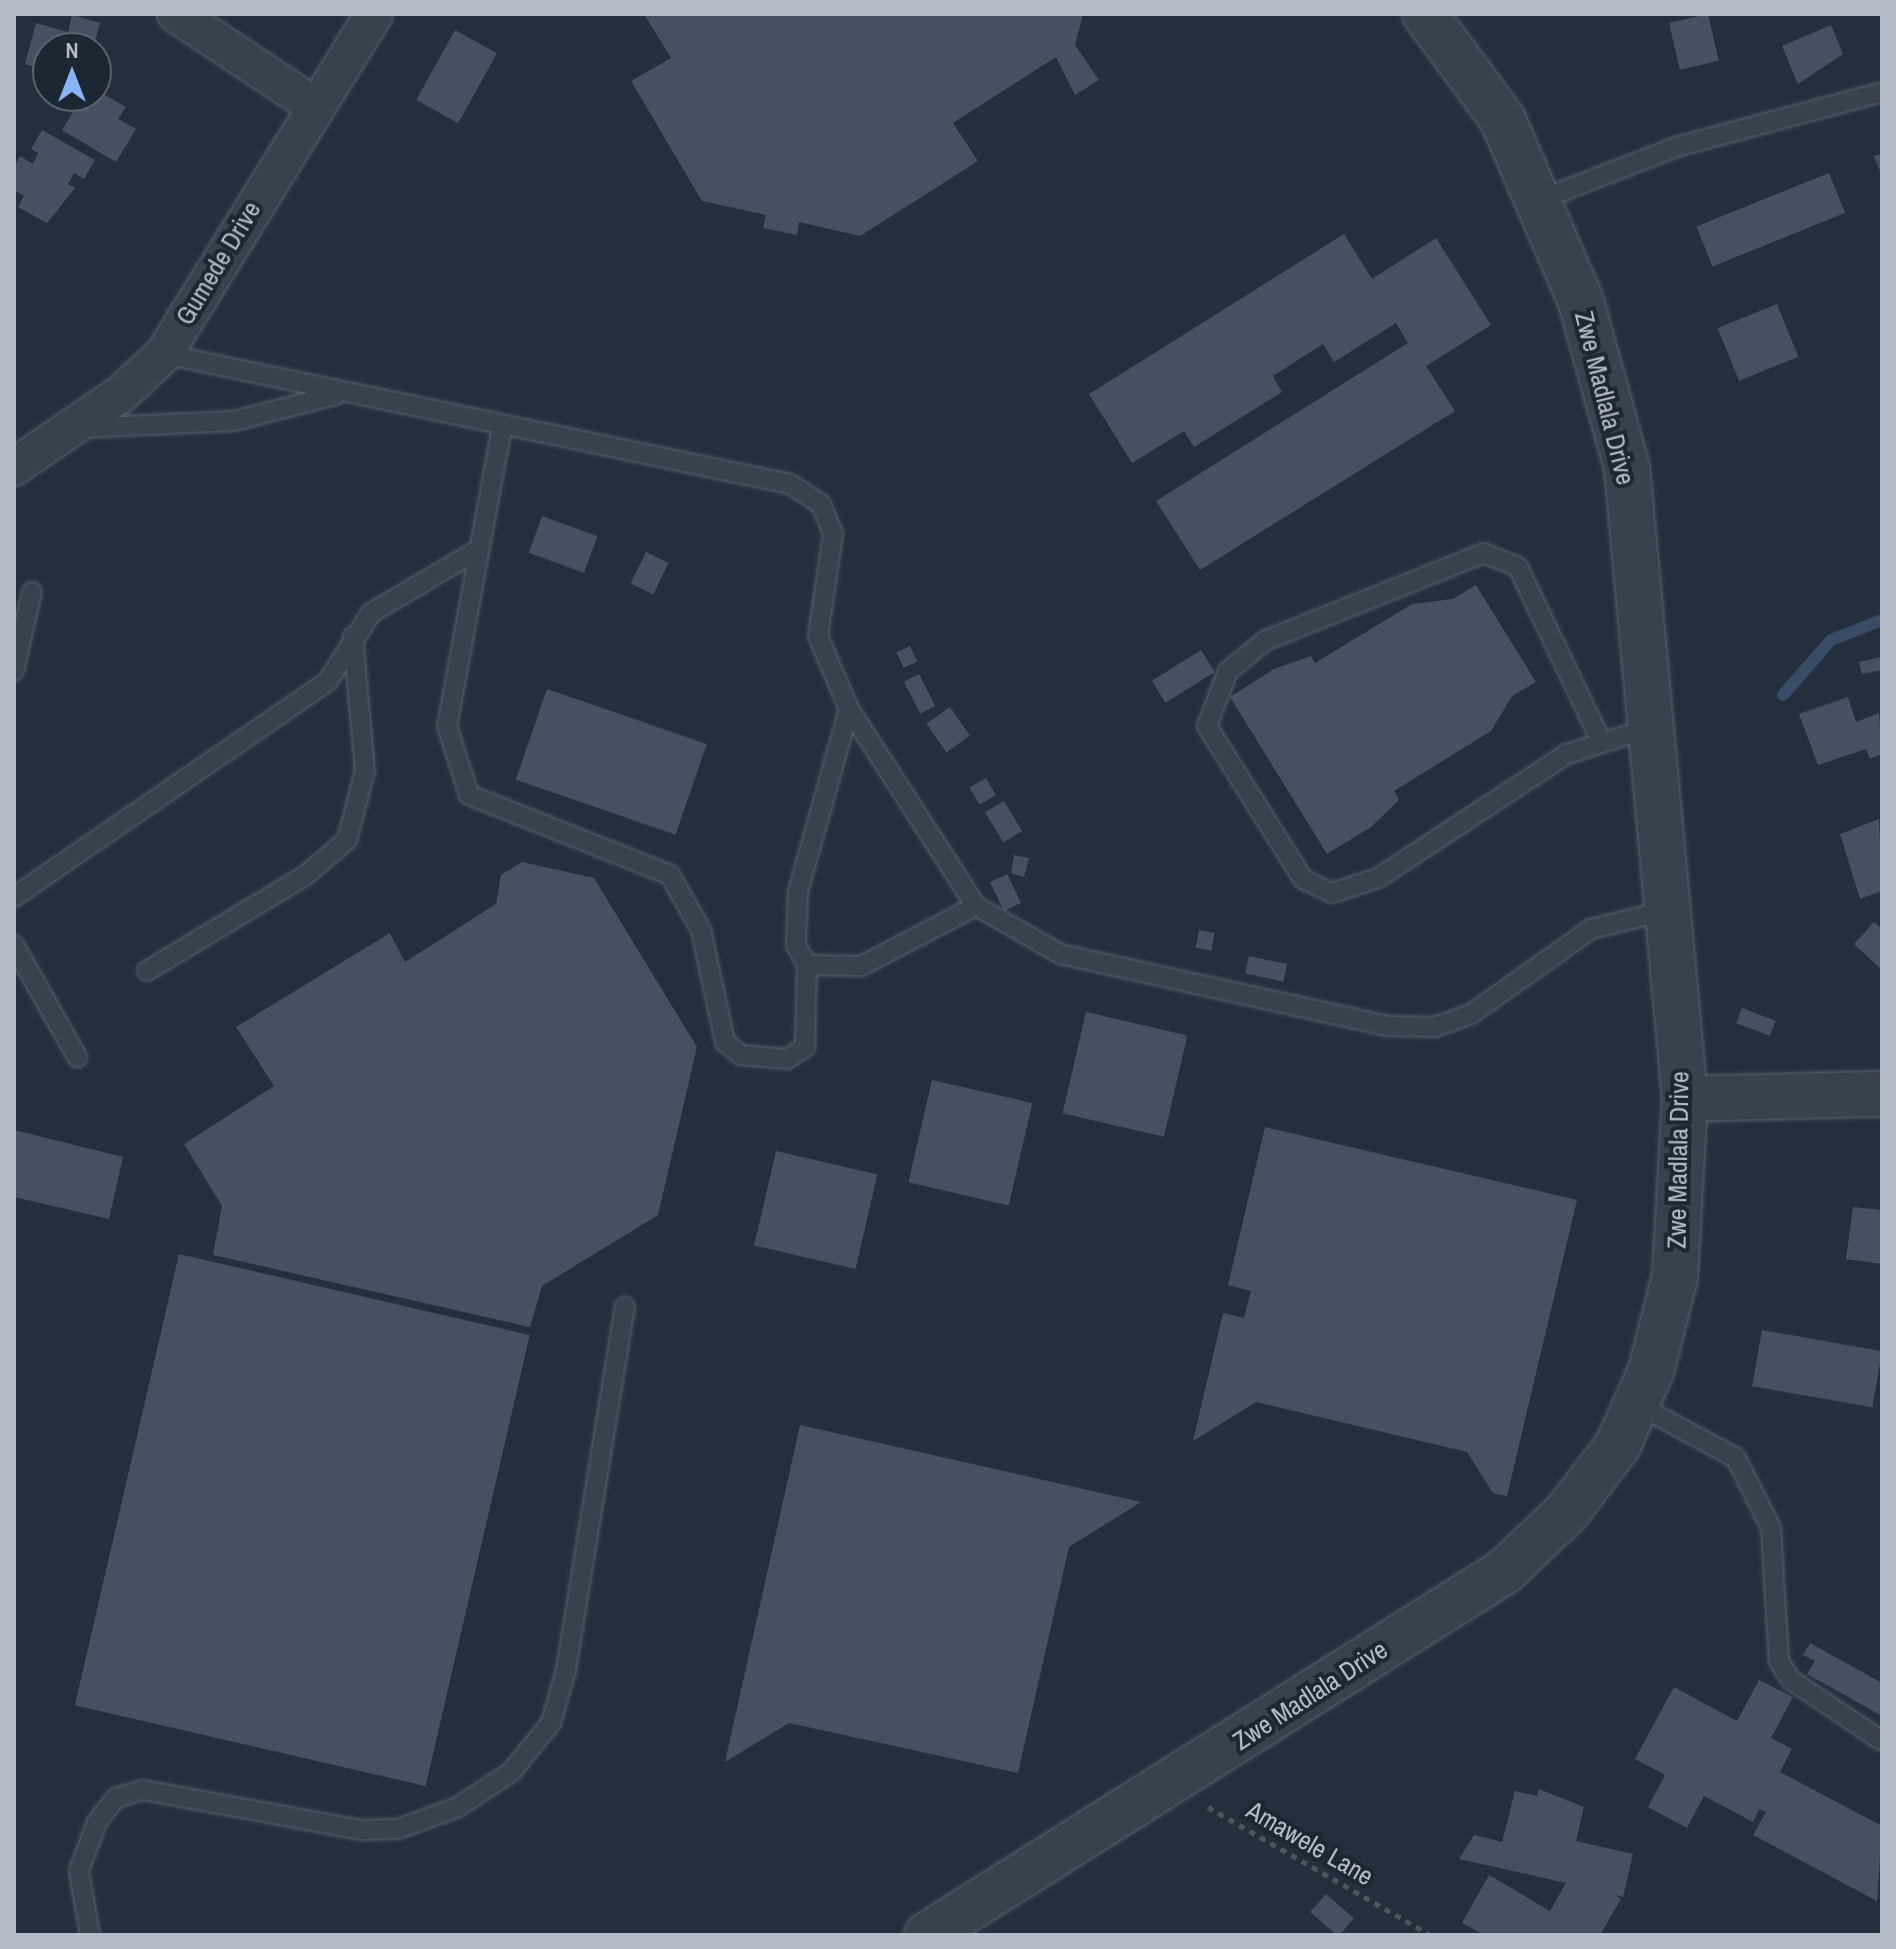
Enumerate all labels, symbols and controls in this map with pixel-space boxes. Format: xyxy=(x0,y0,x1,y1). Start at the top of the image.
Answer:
north arrow xyxy=(32,32,112,112)
text: N xyxy=(65,35,79,65)
street label: Gumede Drive xyxy=(169,196,267,330)
street label: Zwe Madlala Drive xyxy=(1568,308,1642,488)
street label: Zwe Madlala Drive xyxy=(1661,1071,1695,1249)
street label: Zwe Madlala Drive xyxy=(1227,1634,1393,1756)
street label: Amawele Lane xyxy=(1241,1794,1379,1892)

